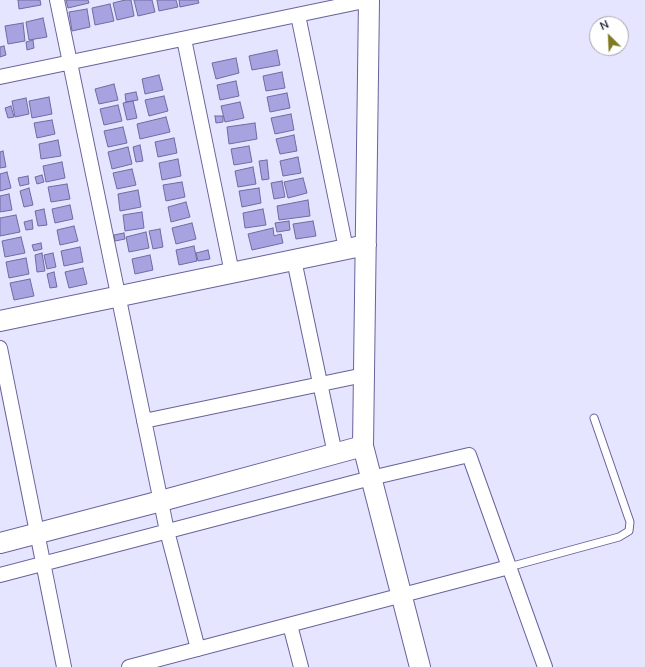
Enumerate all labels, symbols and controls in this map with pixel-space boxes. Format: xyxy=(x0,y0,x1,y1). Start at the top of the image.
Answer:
north arrow xyxy=(589,16,629,56)
text: N xyxy=(598,17,611,34)

